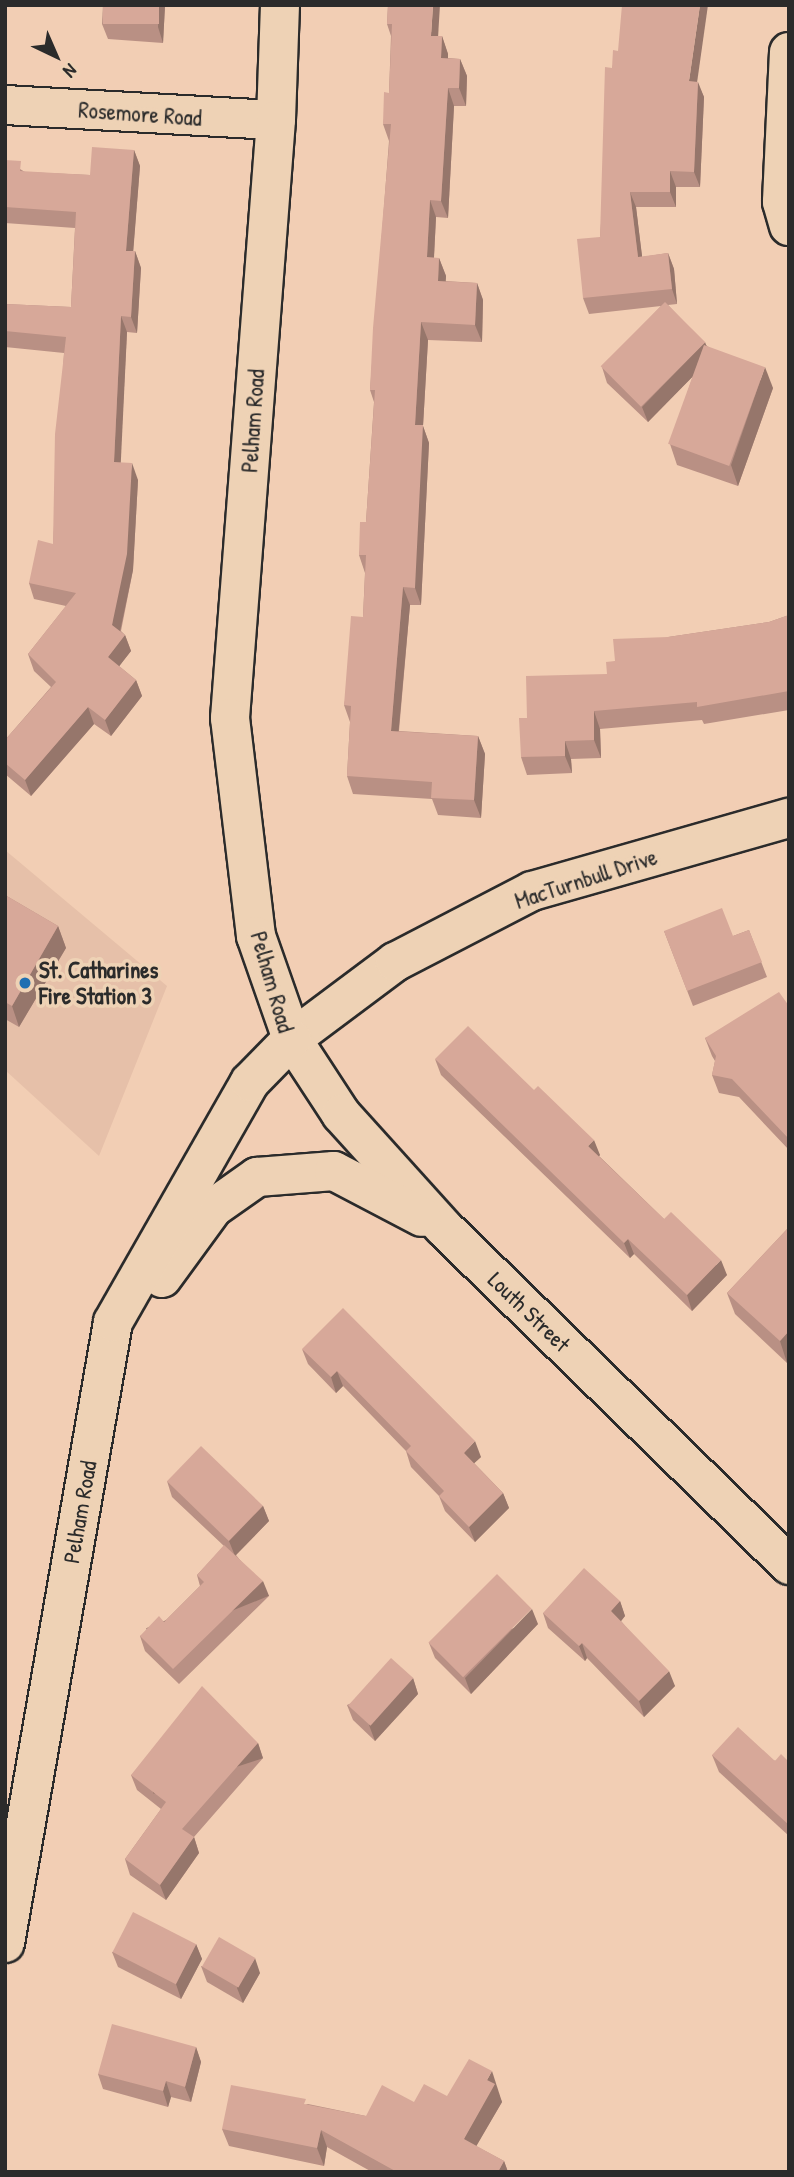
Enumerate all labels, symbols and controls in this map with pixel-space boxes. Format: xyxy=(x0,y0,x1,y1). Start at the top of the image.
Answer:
north arrow xyxy=(21,21,91,91)
text: N xyxy=(58,58,83,84)
street label: Rosemore Road xyxy=(77,96,203,132)
street label: Pelham Road xyxy=(236,368,270,474)
street label: MacTurnbull Drive xyxy=(511,843,661,915)
street label: Pelham Road xyxy=(244,928,300,1036)
place label: St. Catharines Fire Station 3 xyxy=(39,956,158,1010)
marker: St. Catharines Fire Station 3 xyxy=(17,975,33,991)
street label: Louth Street xyxy=(482,1266,576,1358)
street label: Pelham Road xyxy=(57,1459,103,1565)

